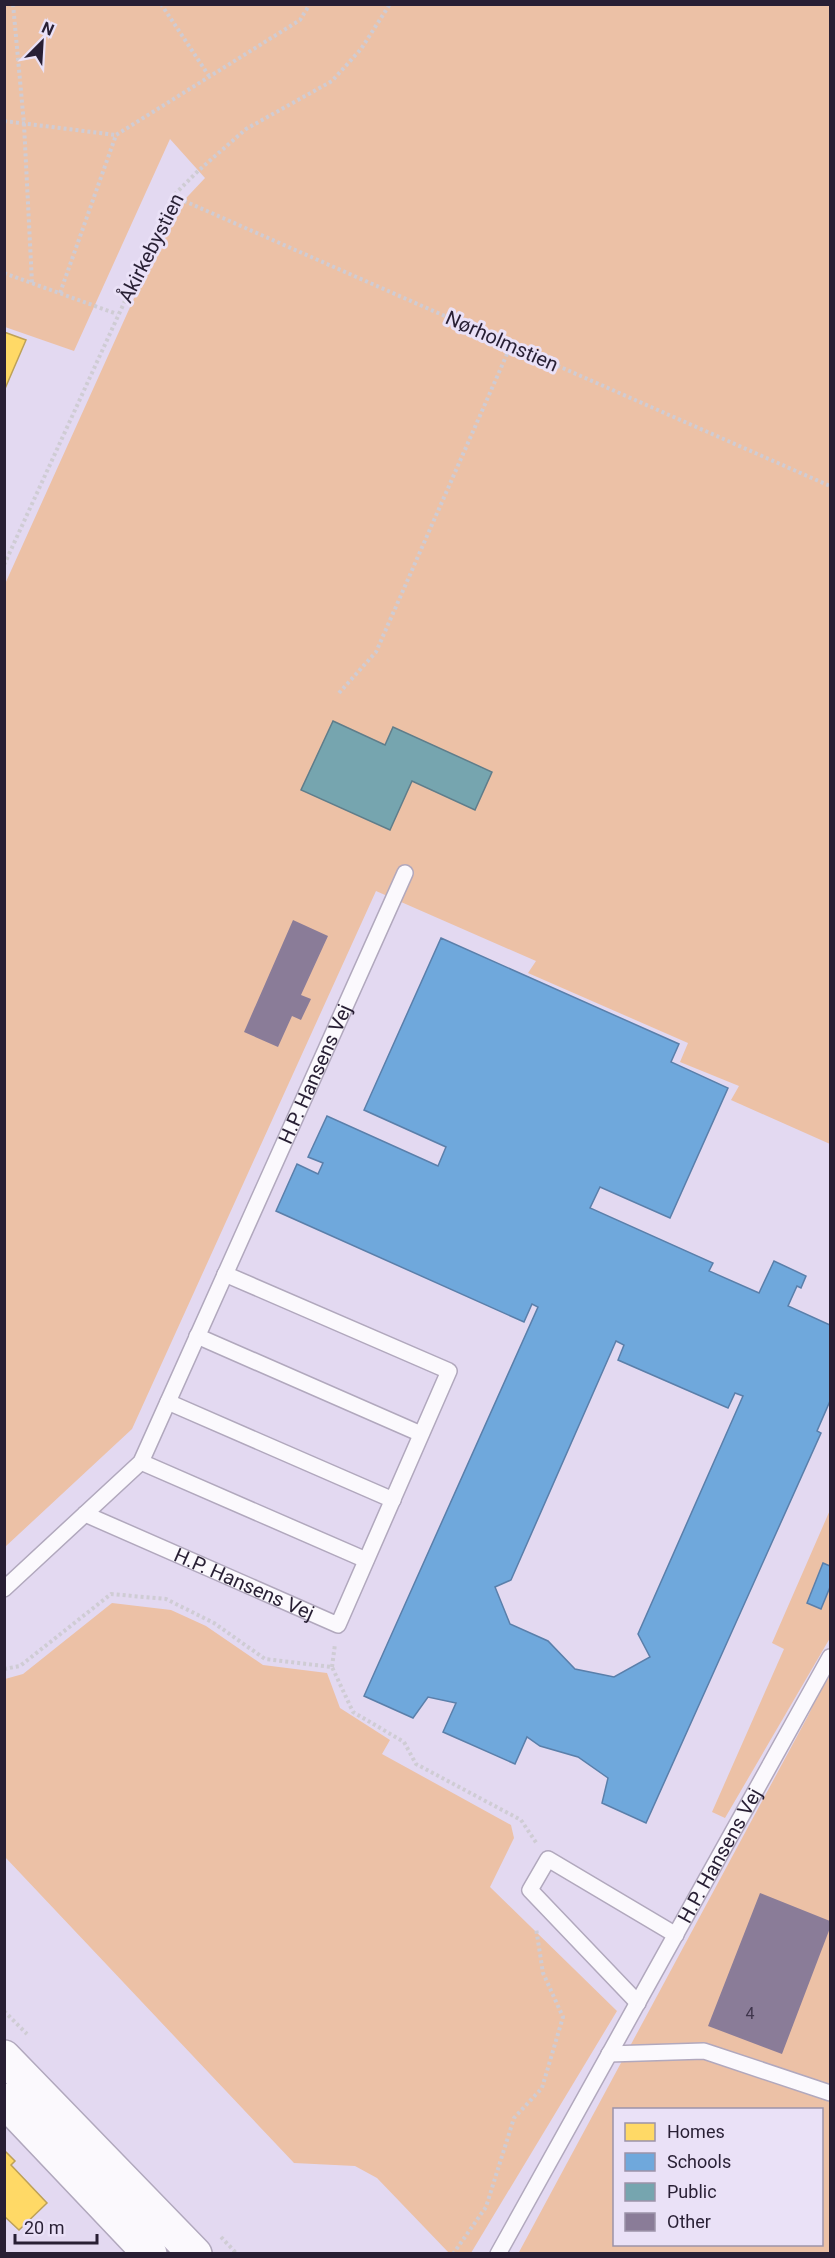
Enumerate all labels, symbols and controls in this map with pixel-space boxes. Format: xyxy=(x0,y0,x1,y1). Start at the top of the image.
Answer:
north arrow xyxy=(12,12,72,72)
text: N xyxy=(39,18,57,40)
street label: Åkirkebystien xyxy=(113,189,189,307)
street label: Nørholmstien xyxy=(442,306,562,376)
street label: H.P. Hansens Vej xyxy=(273,1000,357,1148)
street label: H.P. Hansens Vej xyxy=(171,1543,318,1625)
street label: H.P. Hansens Vej xyxy=(673,1784,767,1927)
house number: 4 xyxy=(746,2004,755,2023)
legend xyxy=(613,2108,823,2246)
text: Homes xyxy=(667,2121,725,2142)
text: Schools xyxy=(667,2151,731,2172)
text: Public xyxy=(667,2181,717,2202)
scale bar xyxy=(15,2207,98,2245)
text: Other xyxy=(667,2211,711,2232)
text: 20 m xyxy=(24,2217,64,2238)

